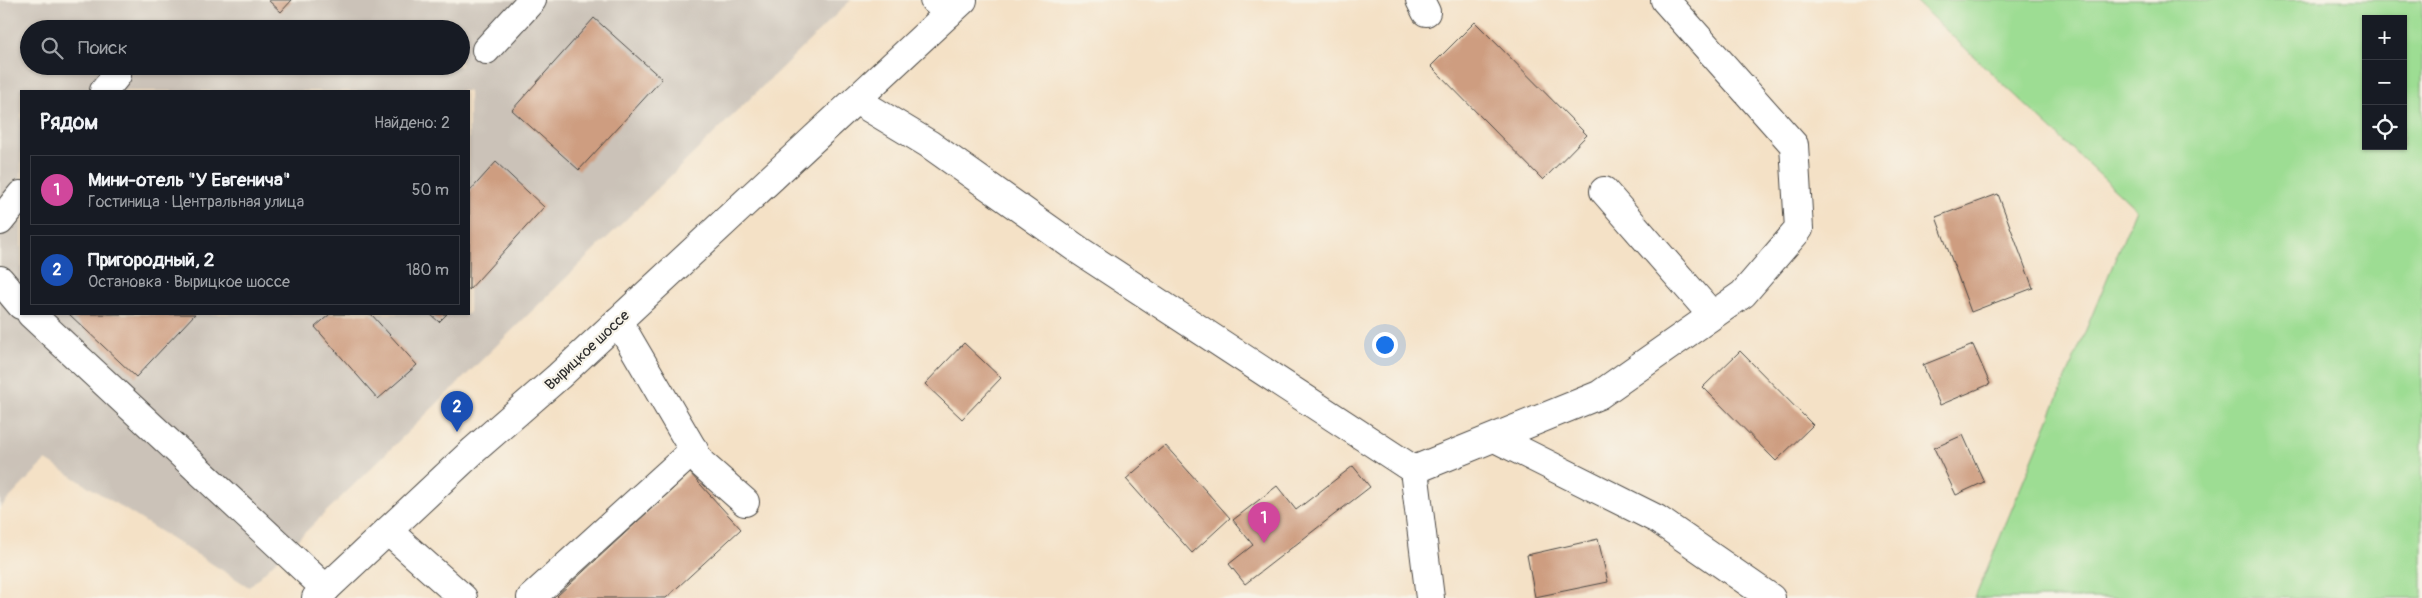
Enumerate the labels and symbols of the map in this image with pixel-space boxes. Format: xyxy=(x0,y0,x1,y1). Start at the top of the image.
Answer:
street label: Вырицкое шоссе xyxy=(541,306,634,395)
your location xyxy=(1372,332,1398,358)
pin: 2 xyxy=(441,391,473,432)
pin: 1 xyxy=(1248,502,1280,543)

